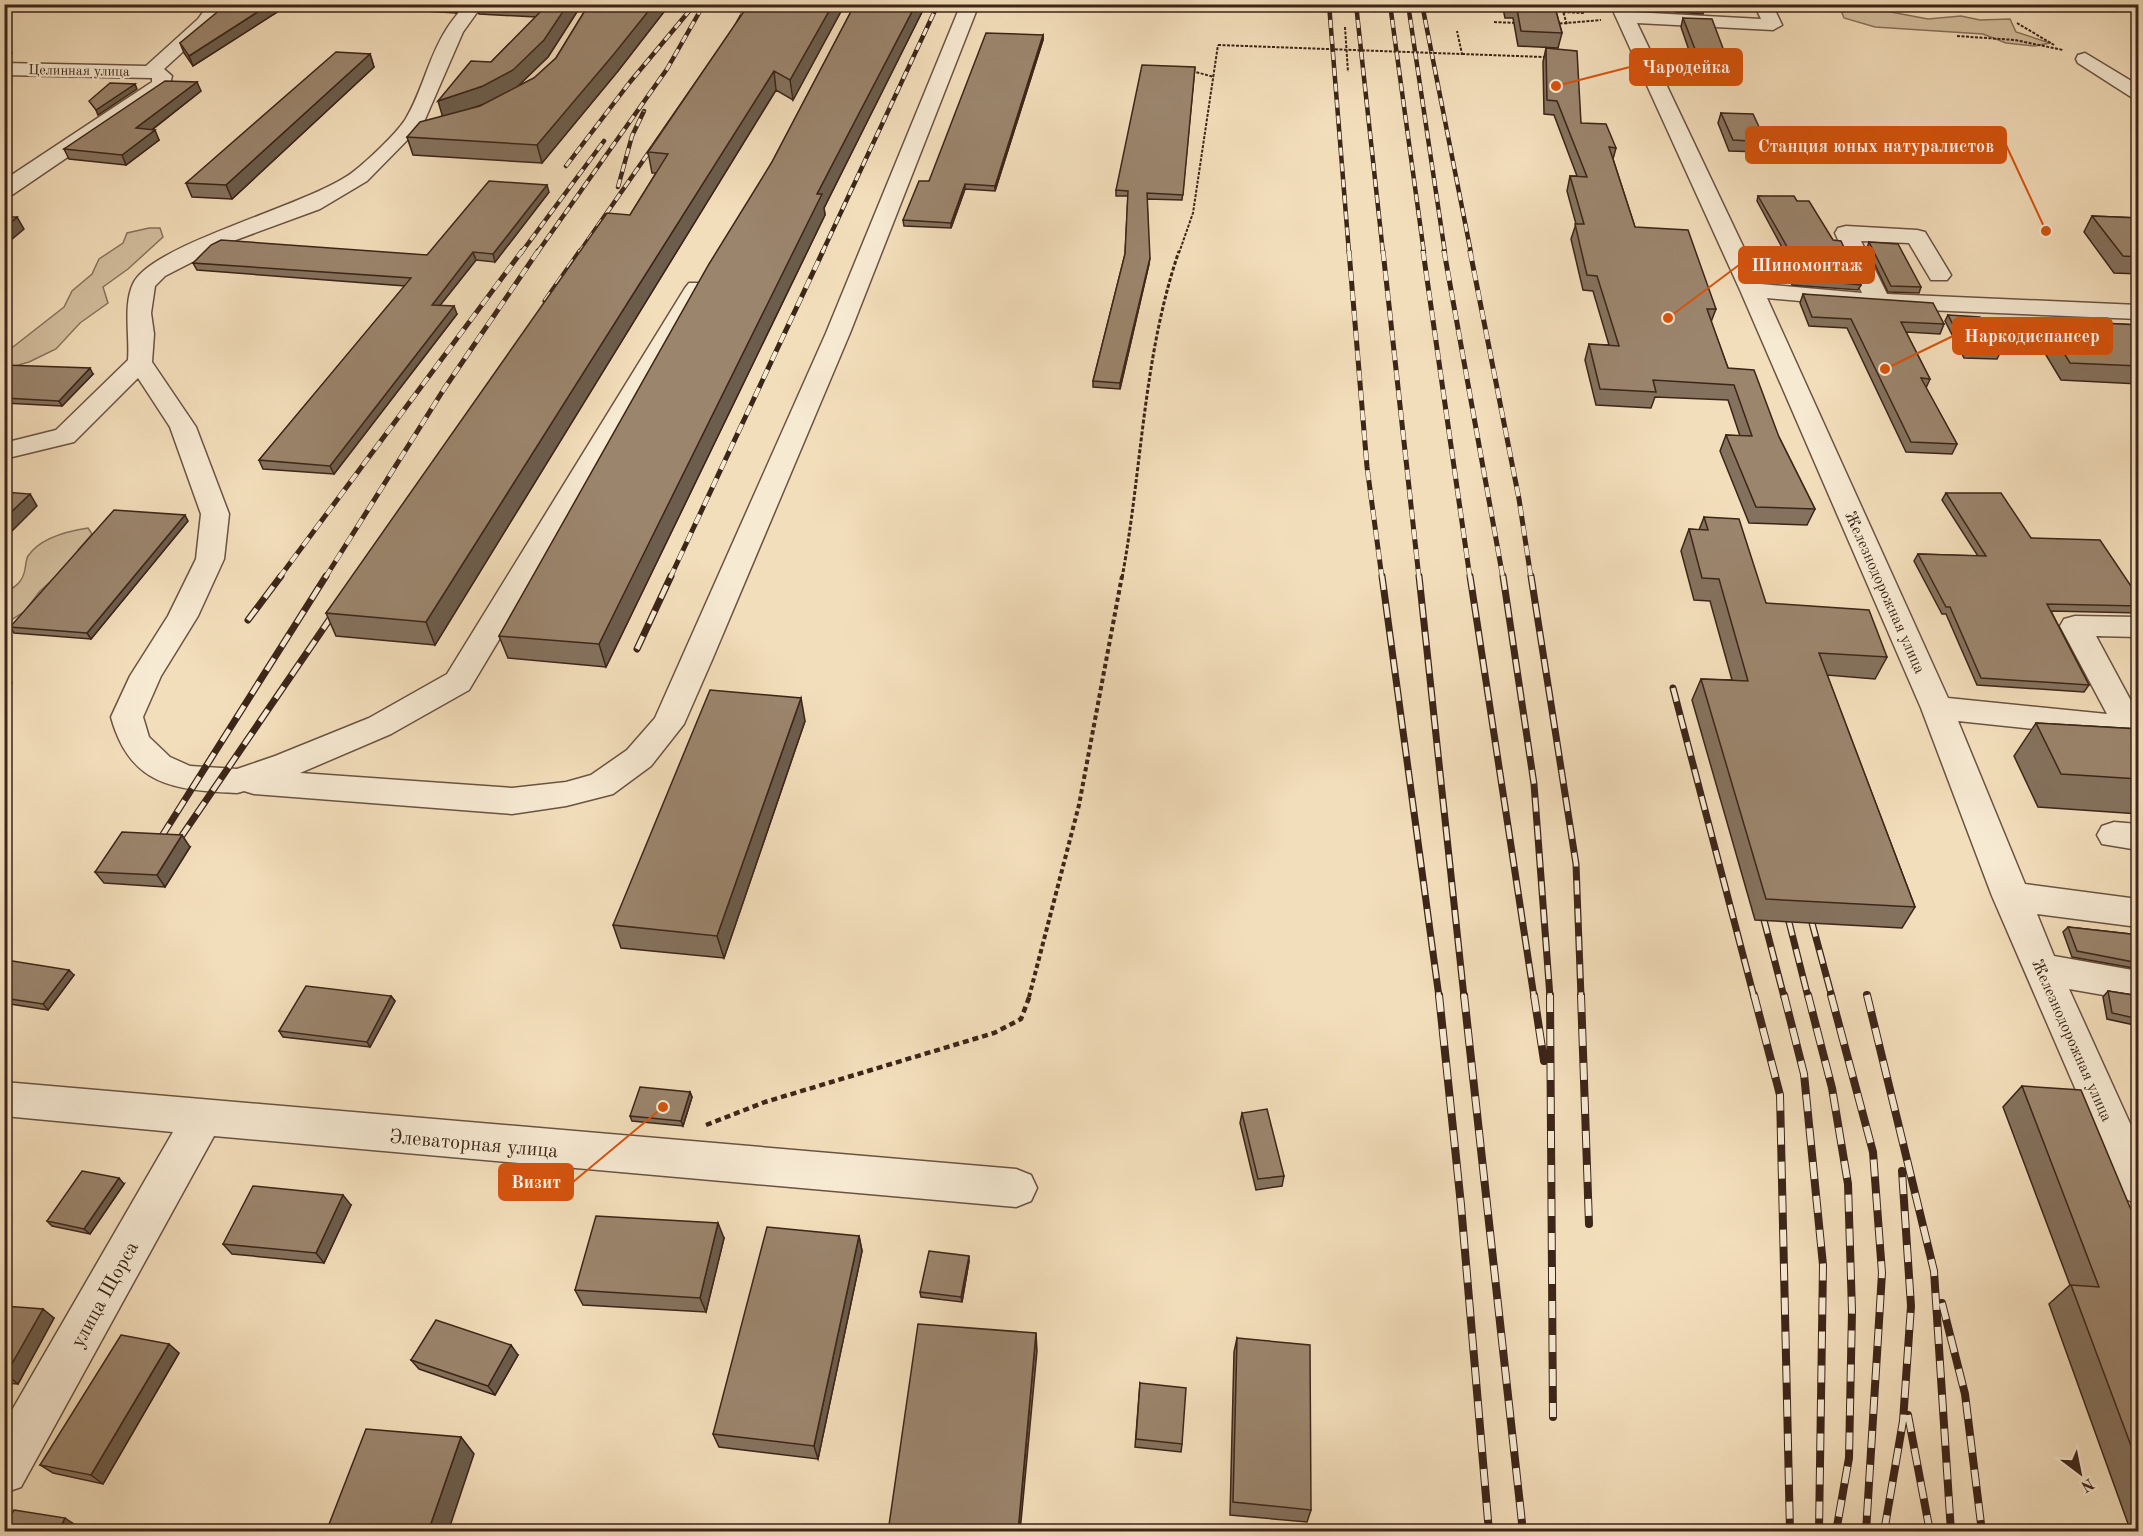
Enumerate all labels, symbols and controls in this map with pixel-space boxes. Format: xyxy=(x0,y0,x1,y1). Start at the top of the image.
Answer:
callout: Чародейка xyxy=(1630,49,1742,85)
text: Чародейка xyxy=(1642,59,1730,77)
street label: Целинная улица xyxy=(28,63,130,79)
callout: Станция юных натуралистов xyxy=(1746,127,2006,163)
text: Станция юных натуралистов xyxy=(1758,138,1994,156)
callout: Шиномонтаж xyxy=(1739,247,1874,283)
text: Шиномонтаж xyxy=(1751,257,1863,275)
callout: Наркодиспансер xyxy=(1953,318,2112,354)
text: Наркодиспансер xyxy=(1964,328,2100,346)
street label: Железнодорожная улица xyxy=(1841,509,1927,677)
street label: Железнодорожная улица xyxy=(2028,957,2114,1125)
street label: Элеваторная улица xyxy=(389,1128,559,1162)
callout: Визит xyxy=(499,1164,573,1200)
text: Визит xyxy=(511,1174,561,1192)
street label: улица Щорса xyxy=(68,1238,143,1351)
north arrow xyxy=(2050,1443,2110,1503)
text: N xyxy=(2077,1474,2096,1494)

